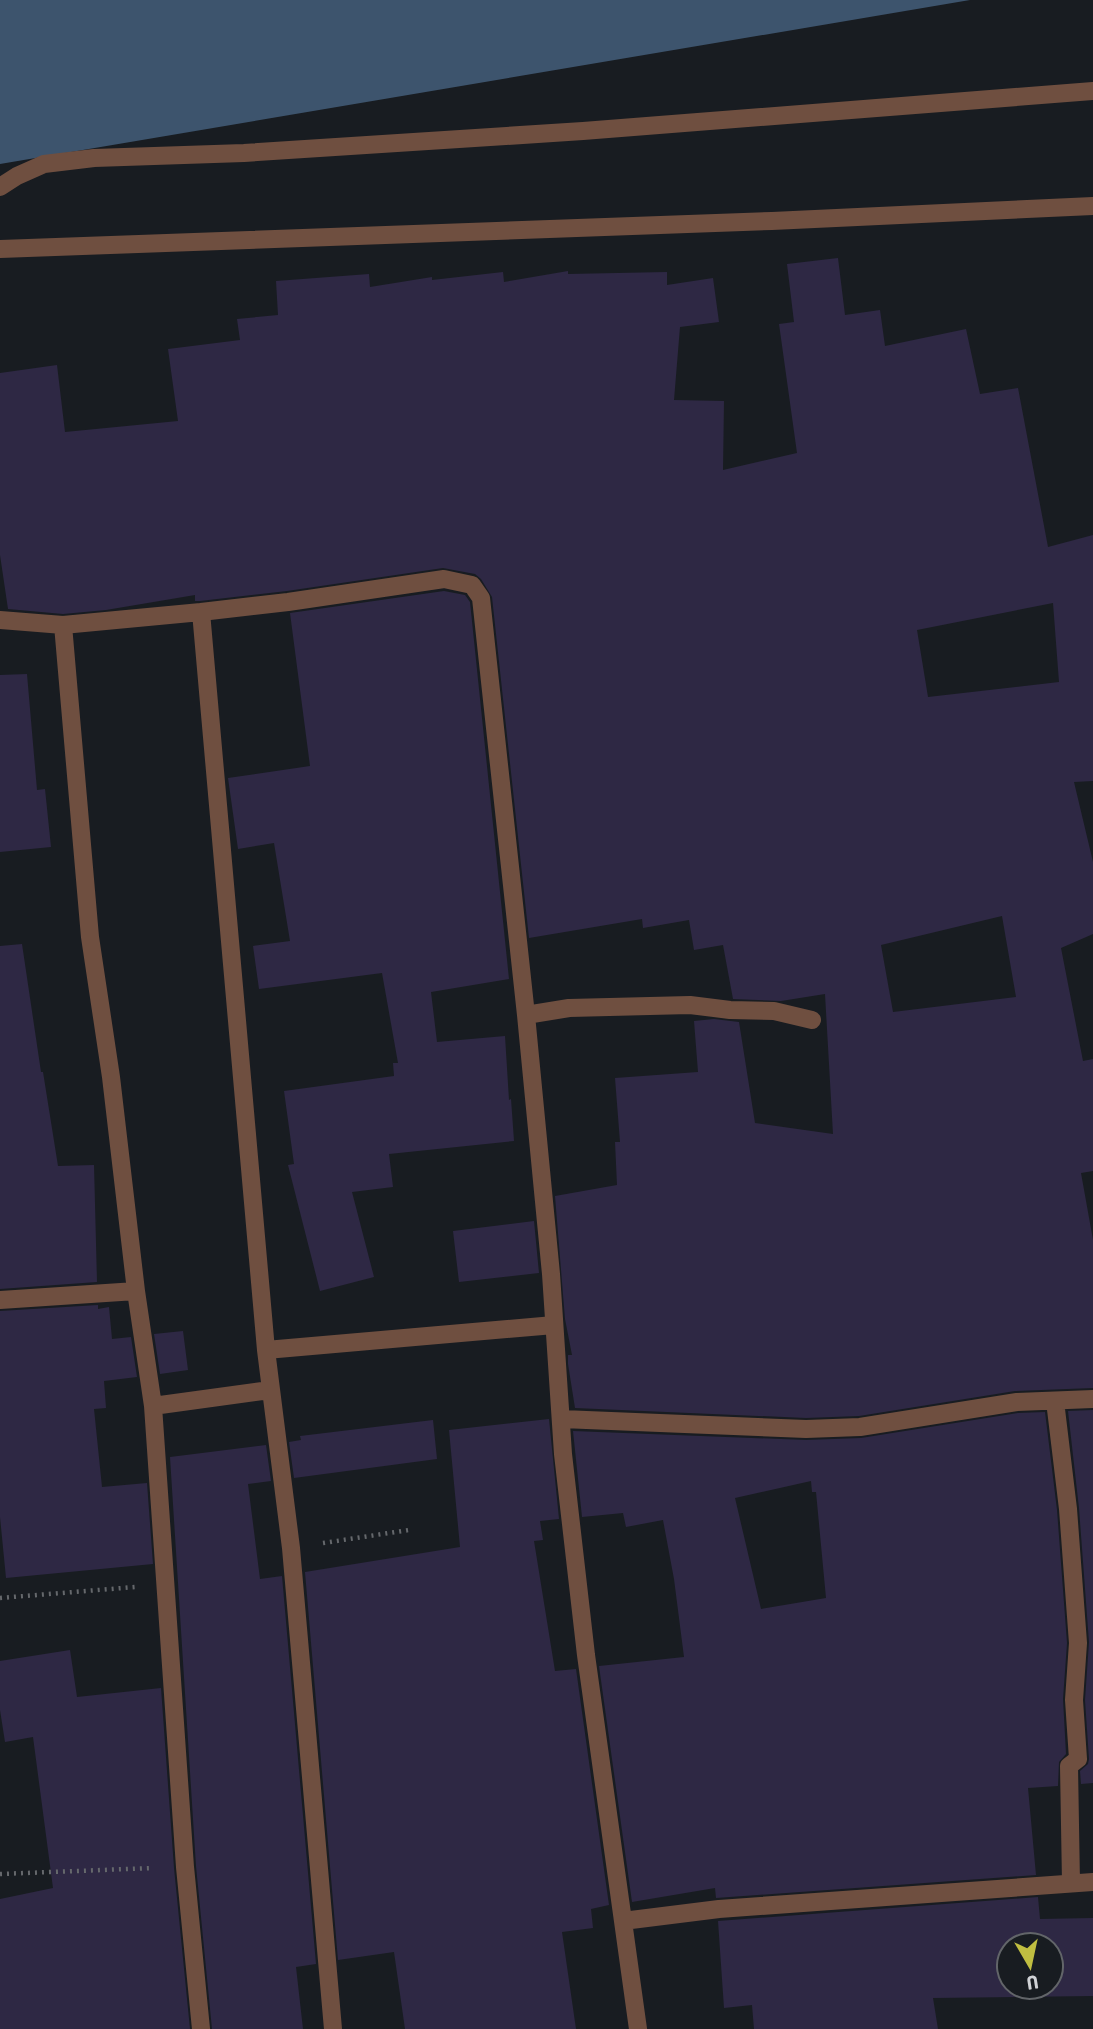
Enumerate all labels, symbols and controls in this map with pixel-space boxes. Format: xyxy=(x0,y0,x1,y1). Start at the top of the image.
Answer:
north arrow xyxy=(995,1931,1065,2001)
text: U xyxy=(1025,1971,1040,1995)

